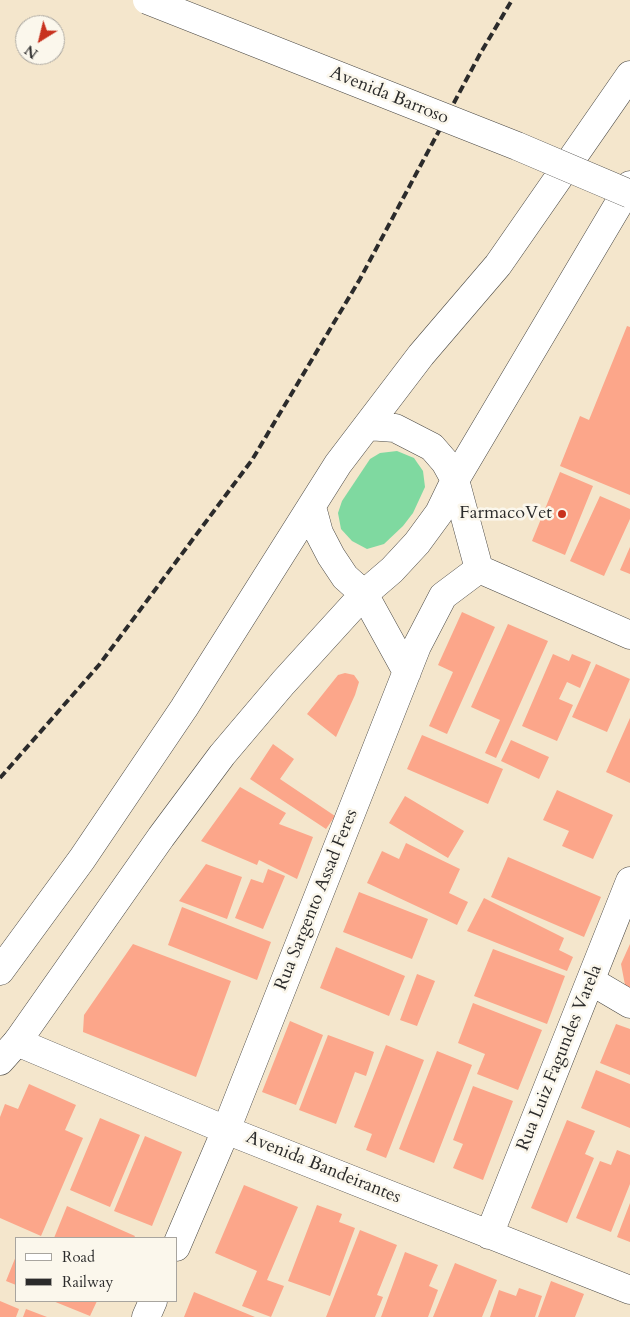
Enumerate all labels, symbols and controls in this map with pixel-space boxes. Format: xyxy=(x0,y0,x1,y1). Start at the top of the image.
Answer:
north arrow xyxy=(15,15,65,65)
text: N xyxy=(21,40,42,63)
street label: Avenida Barroso xyxy=(326,62,452,130)
place label: FarmacoVet xyxy=(459,503,552,525)
marker: FarmacoVet xyxy=(556,508,568,520)
street label: Rua Sargento Assad Feres xyxy=(271,806,363,994)
street label: Rua Luiz Fagundes Varela xyxy=(513,962,607,1154)
street label: Avenida Bandeirantes xyxy=(242,1127,404,1209)
legend xyxy=(15,1237,178,1302)
text: Road xyxy=(62,1247,95,1267)
text: Railway xyxy=(62,1272,113,1292)

